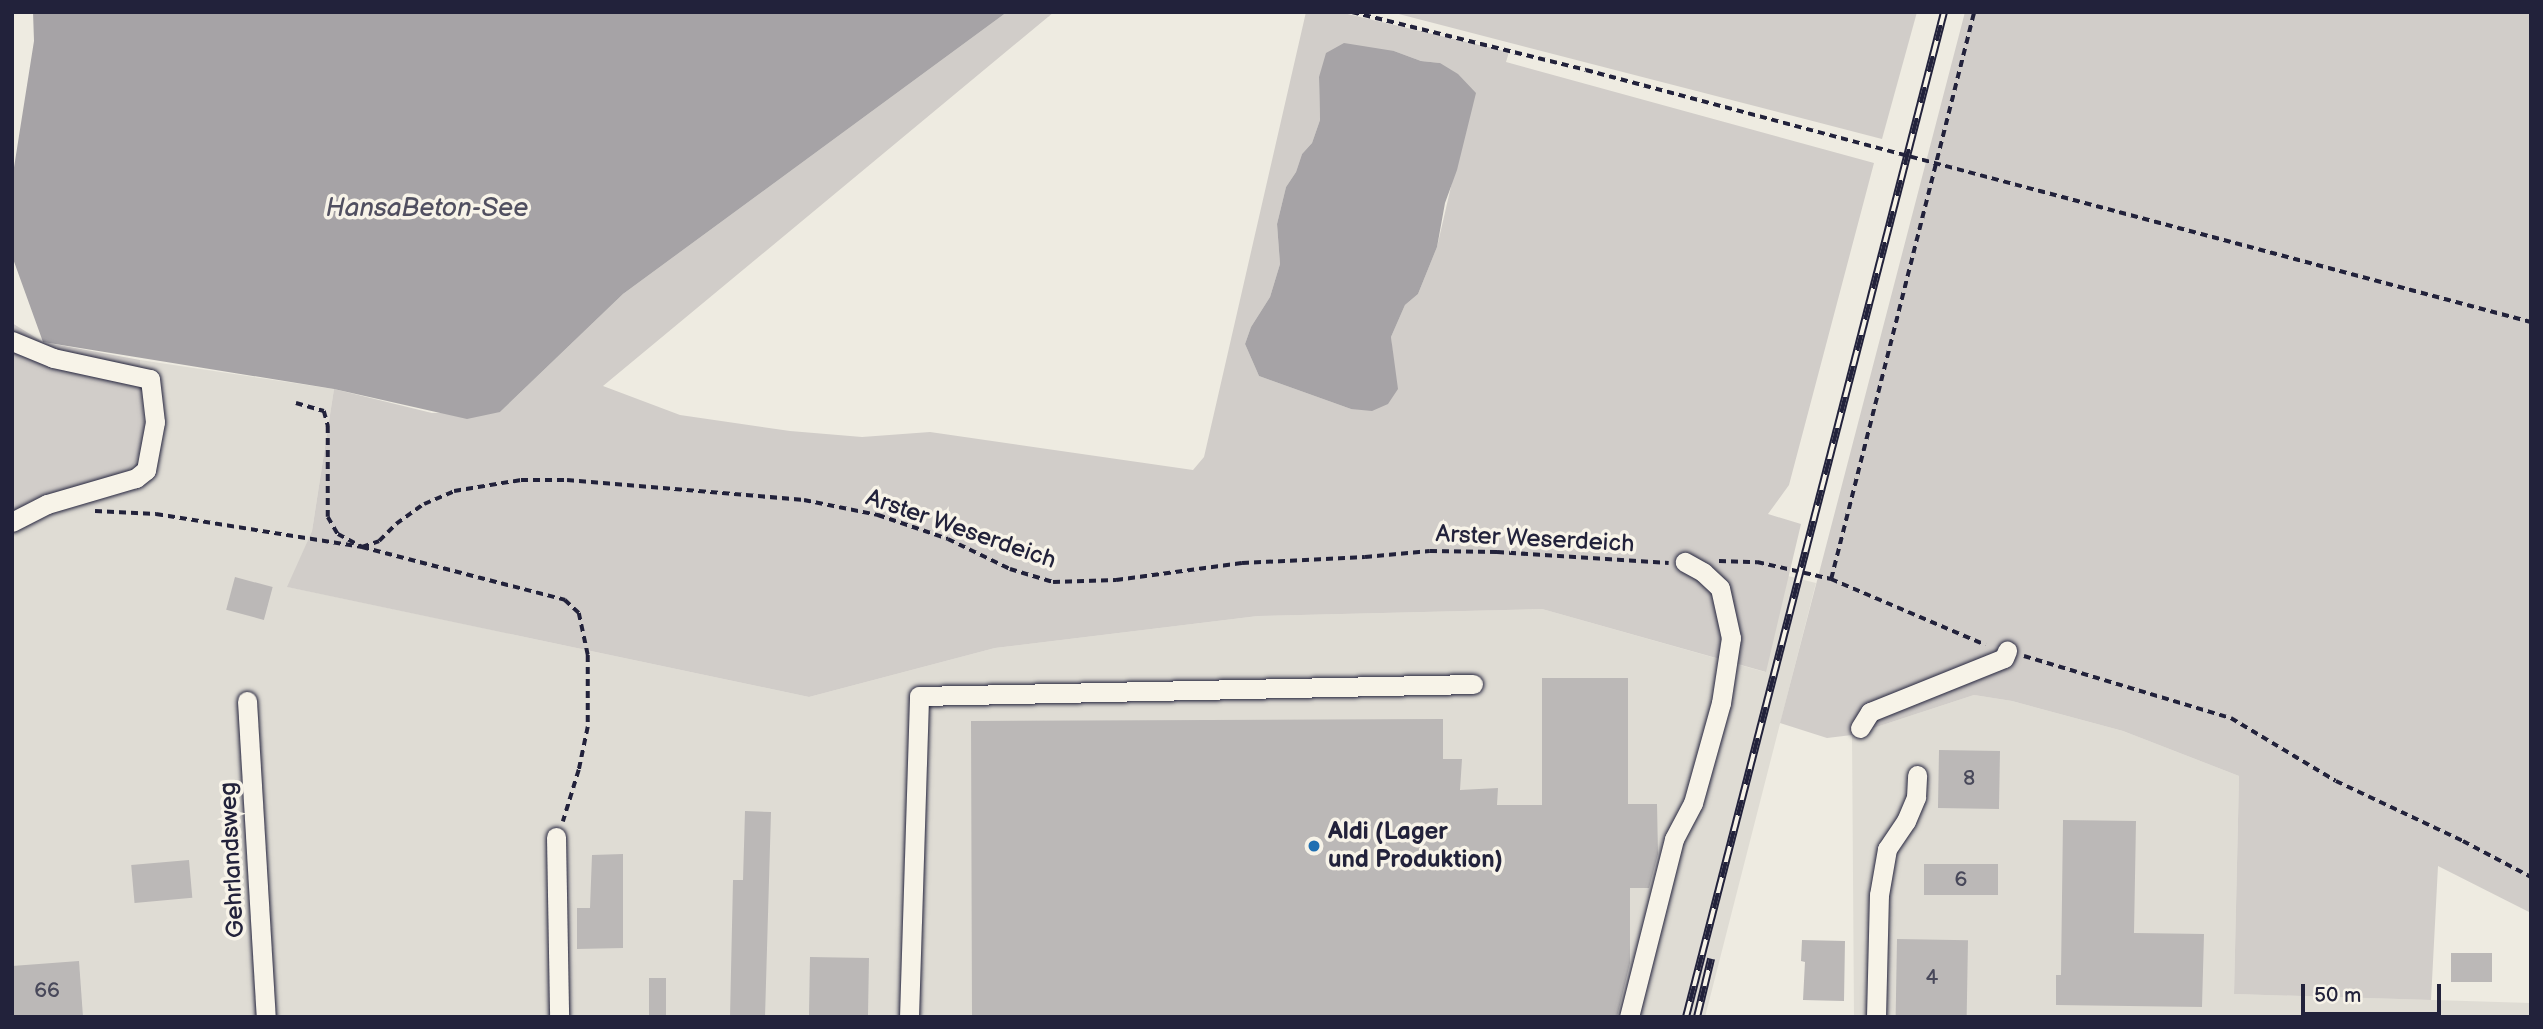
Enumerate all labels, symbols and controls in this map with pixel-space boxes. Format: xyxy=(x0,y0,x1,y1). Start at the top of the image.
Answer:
water label: HansaBeton-See xyxy=(326,193,528,225)
street label: Arster Weserdeich xyxy=(862,483,1060,575)
street label: Arster Weserdeich xyxy=(1434,519,1636,559)
house number: 8 xyxy=(1963,766,1975,792)
street label: Gehrlandsweg xyxy=(214,781,250,939)
place label: Aldi (Lager und Produktion) xyxy=(1328,818,1503,874)
marker: Aldi (Lager und Produktion) xyxy=(1306,838,1322,854)
house number: 6 xyxy=(1955,867,1967,893)
house number: 4 xyxy=(1926,965,1938,991)
scale bar xyxy=(2305,970,2445,1014)
house number: 66 xyxy=(34,978,60,1004)
text: 50 m xyxy=(2314,983,2361,1008)

